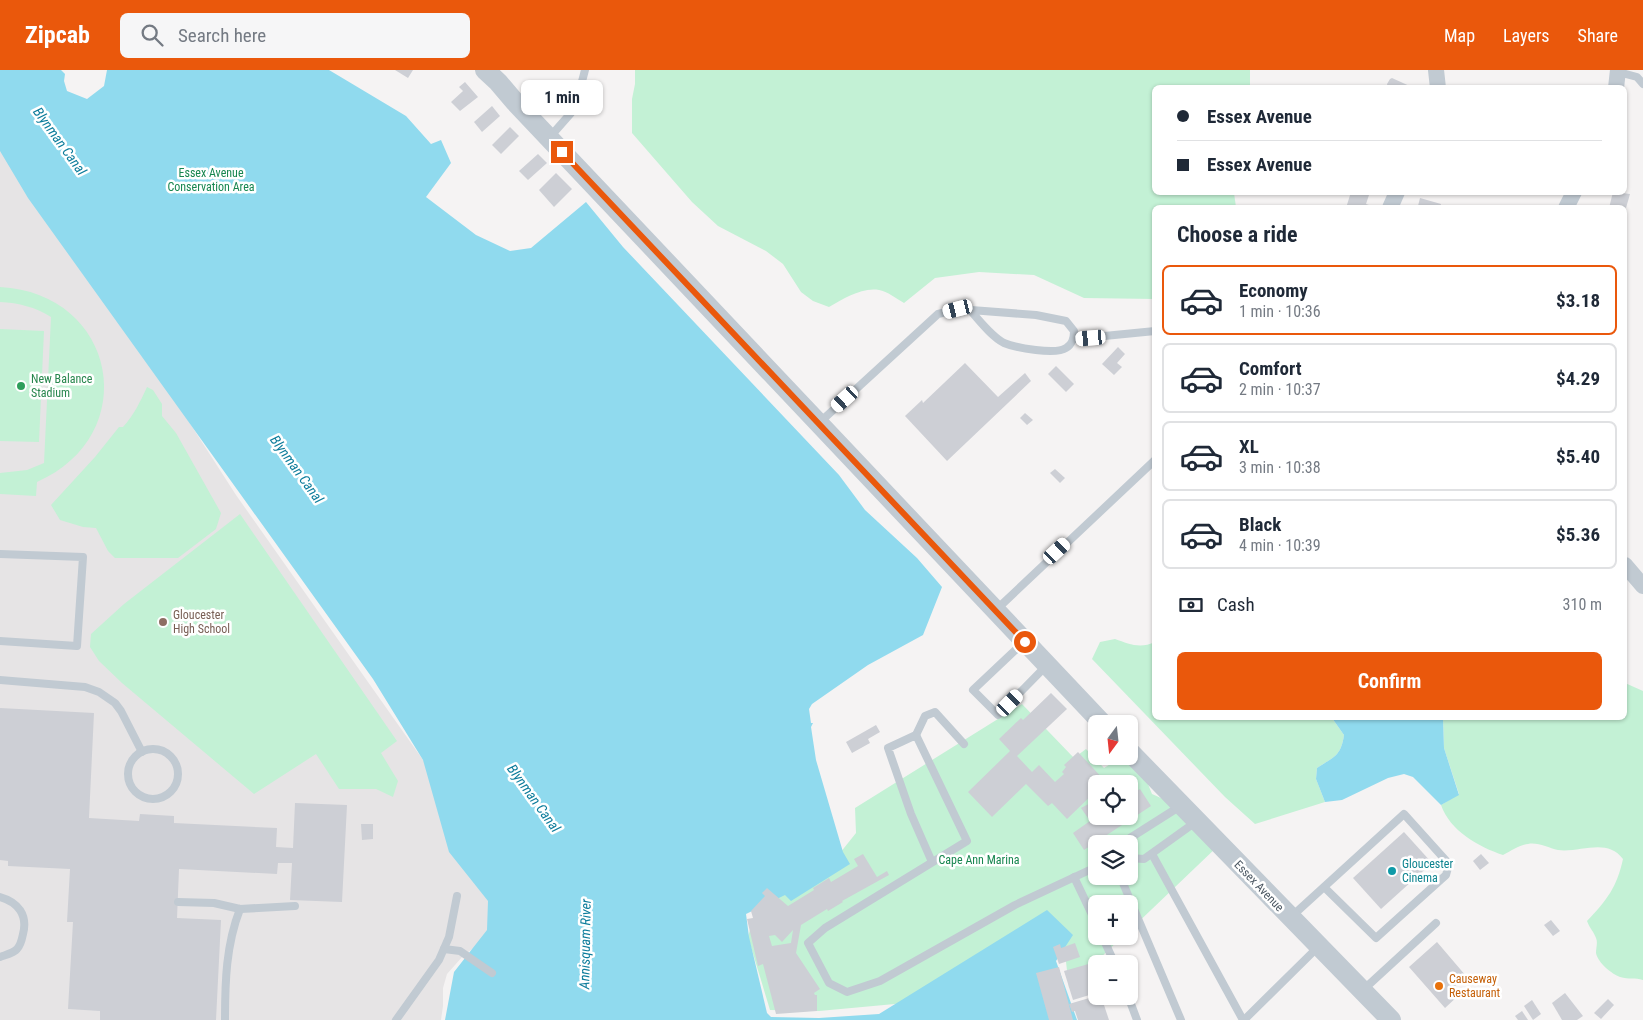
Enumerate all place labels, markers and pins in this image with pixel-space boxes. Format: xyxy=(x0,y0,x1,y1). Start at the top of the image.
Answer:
place label: New Balance Stadium xyxy=(31,372,93,400)
marker: New Balance Stadium xyxy=(15,380,27,392)
place label: Gloucester High School xyxy=(173,608,230,636)
marker: Gloucester High School xyxy=(157,616,169,628)
place label: Gloucester Cinema xyxy=(1402,857,1453,885)
marker: Gloucester Cinema xyxy=(1386,865,1398,877)
place label: Causeway Restaurant xyxy=(1449,972,1501,1000)
marker: Causeway Restaurant xyxy=(1433,980,1445,992)

